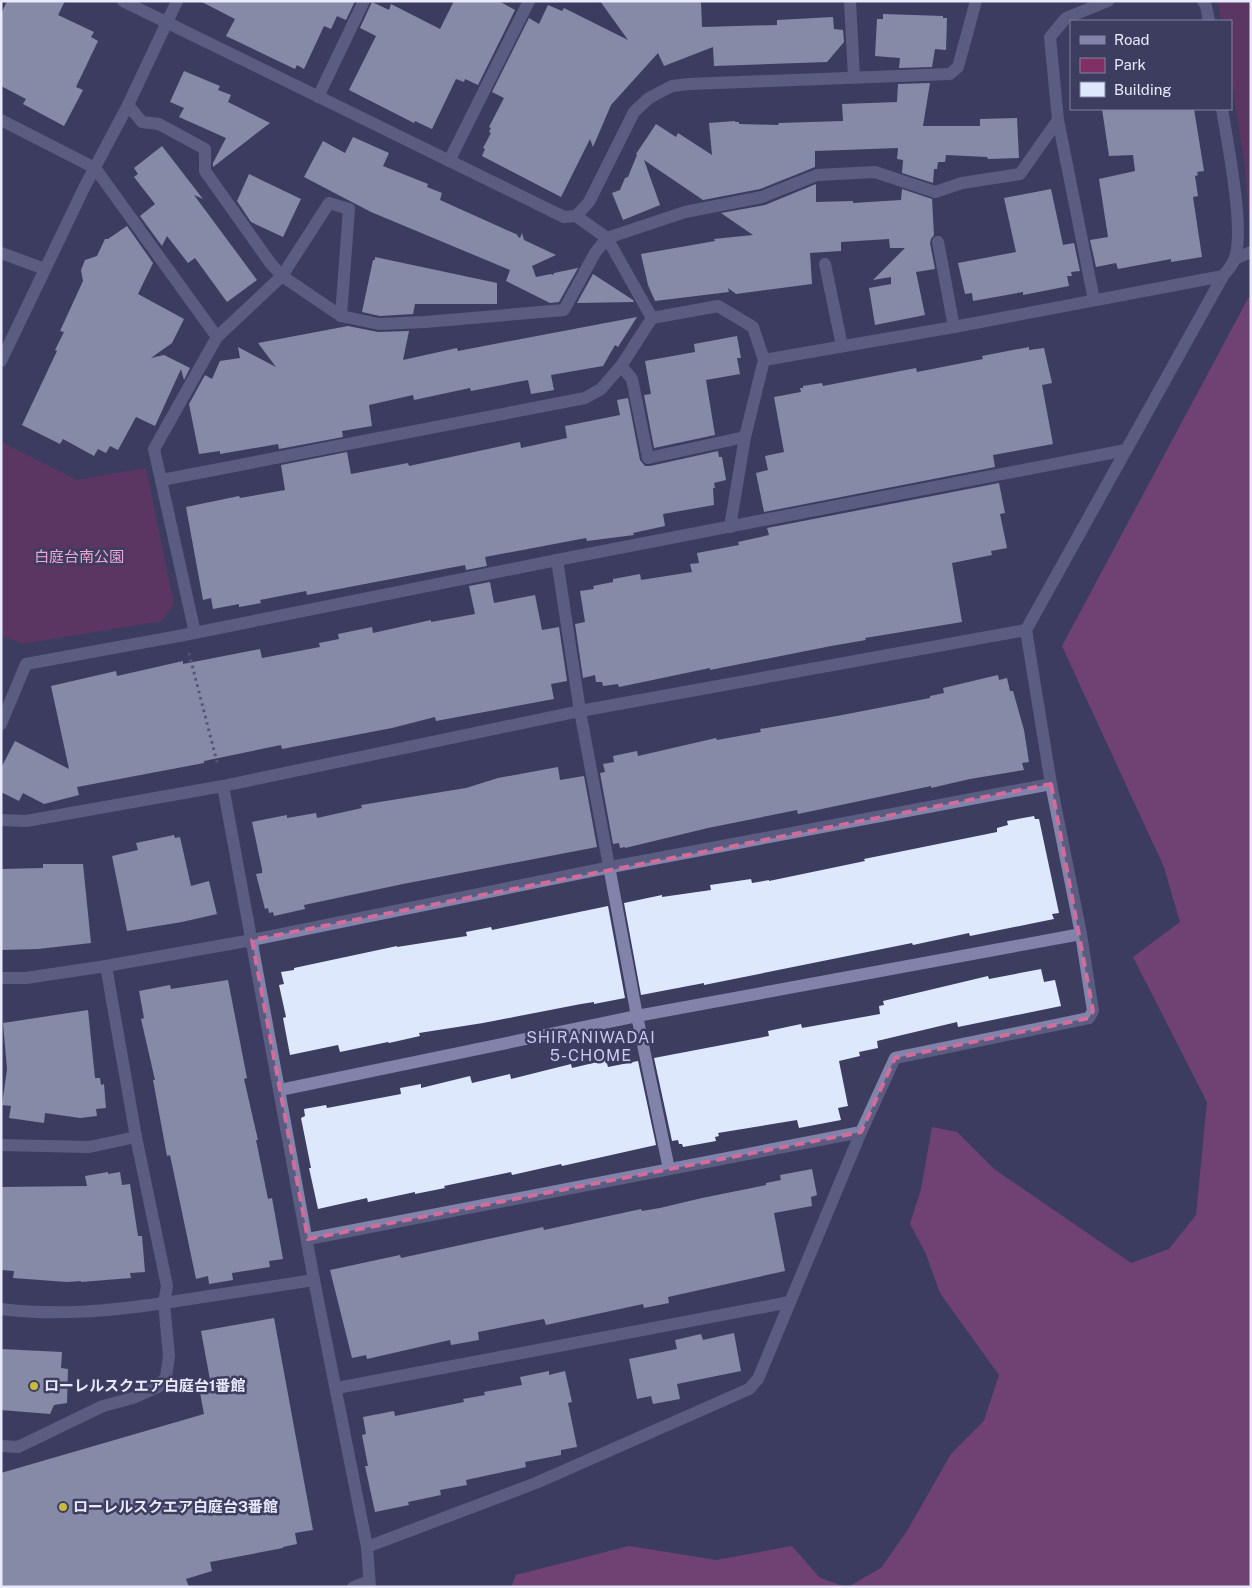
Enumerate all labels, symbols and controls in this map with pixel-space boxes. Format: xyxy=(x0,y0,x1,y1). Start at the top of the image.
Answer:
legend xyxy=(1070,20,1232,110)
text: Road xyxy=(1114,31,1150,48)
text: Park xyxy=(1114,56,1146,73)
text: Building xyxy=(1114,81,1172,98)
park label: 白庭台南公園 xyxy=(34,548,124,565)
district label: SHIRANIWADAI 5-CHOME xyxy=(526,1028,656,1065)
place label: ローレルスクエア白庭台1番館 xyxy=(44,1377,245,1394)
marker: ローレルスクエア白庭台1番館 xyxy=(28,1380,40,1392)
place label: ローレルスクエア白庭台3番館 xyxy=(73,1498,278,1515)
marker: ローレルスクエア白庭台3番館 xyxy=(57,1501,69,1513)

